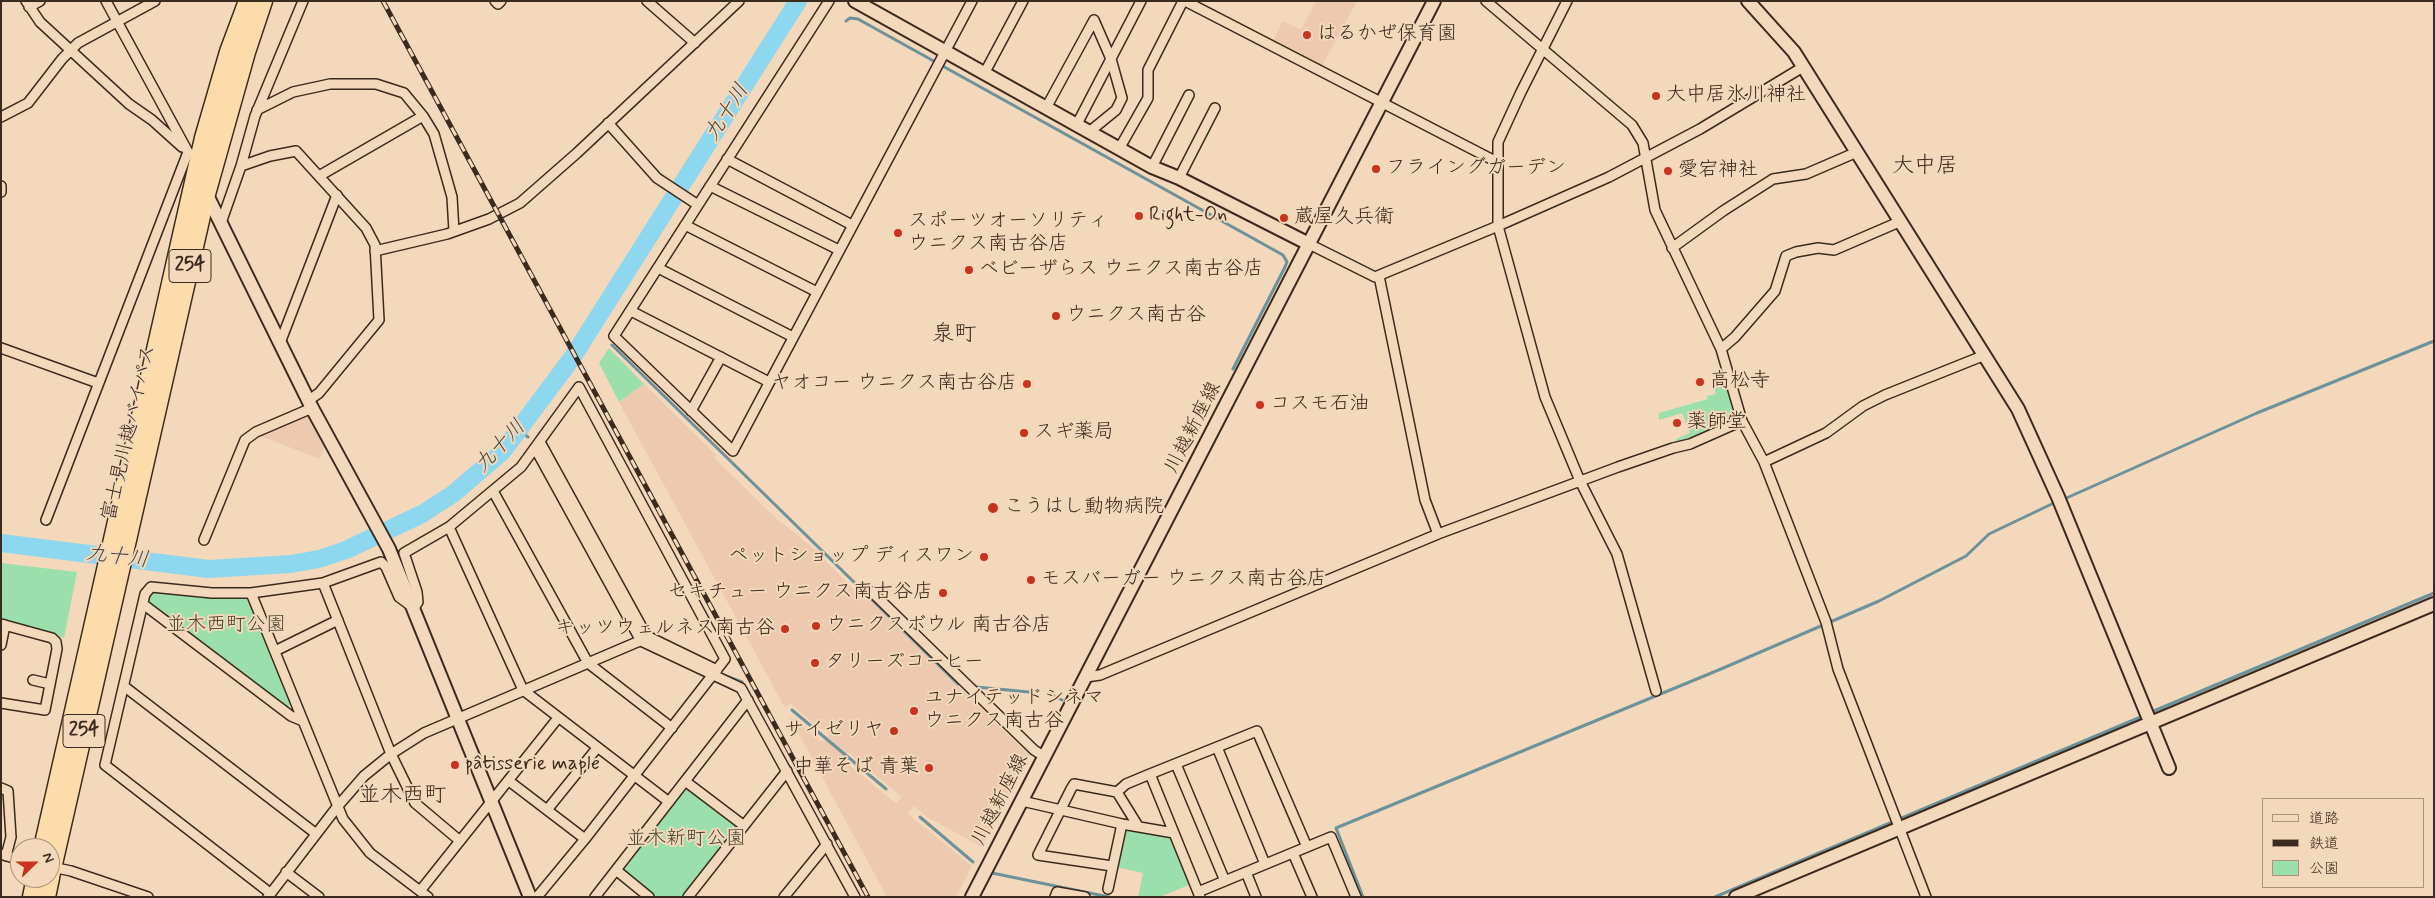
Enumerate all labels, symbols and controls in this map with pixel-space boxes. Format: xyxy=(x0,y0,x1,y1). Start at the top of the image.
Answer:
place label: はるかぜ保育園 xyxy=(1317,23,1457,47)
marker: はるかぜ保育園 xyxy=(1301,29,1313,41)
water label: 九十川 xyxy=(701,80,755,146)
place label: 大中居氷川神社 xyxy=(1666,84,1806,108)
marker: 大中居氷川神社 xyxy=(1650,90,1662,102)
district label: 大中居 xyxy=(1892,154,1958,180)
place label: フライングガーデン xyxy=(1386,157,1566,181)
place label: 愛宕神社 xyxy=(1678,159,1758,183)
marker: フライングガーデン xyxy=(1370,163,1382,175)
marker: 愛宕神社 xyxy=(1662,165,1674,177)
place label: Right-On xyxy=(1149,204,1227,228)
place label: 蔵屋久兵衛 xyxy=(1294,206,1394,230)
place label: スポーツオーソリティ ウニクス南古谷店 xyxy=(908,210,1108,257)
marker: Right-On xyxy=(1133,210,1145,222)
marker: 蔵屋久兵衛 xyxy=(1278,212,1290,224)
marker: スポーツオーソリティ ウニクス南古谷店 xyxy=(892,227,904,239)
road number: 254 xyxy=(169,250,211,282)
place label: ベビーザらス ウニクス南古谷店 xyxy=(979,258,1263,282)
marker: ベビーザらス ウニクス南古谷店 xyxy=(963,264,975,276)
place label: ウニクス南古谷 xyxy=(1066,304,1206,328)
marker: ウニクス南古谷 xyxy=(1050,310,1062,322)
district label: 泉町 xyxy=(932,322,976,348)
street label: 富士見川越バイパス xyxy=(98,343,162,523)
place label: 高松寺 xyxy=(1710,370,1770,394)
place label: ヤオコー ウニクス南古谷店 xyxy=(772,372,1017,396)
marker: 高松寺 xyxy=(1694,376,1706,388)
marker: ヤオコー ウニクス南古谷店 xyxy=(1021,378,1033,390)
street label: 川越新座線 xyxy=(1161,378,1227,478)
place label: コスモ石油 xyxy=(1270,393,1370,417)
marker: コスモ石油 xyxy=(1254,399,1266,411)
place label: 薬師堂 xyxy=(1687,411,1747,435)
water label: 九十川 xyxy=(470,415,532,479)
marker: 薬師堂 xyxy=(1671,417,1683,429)
place label: スギ薬局 xyxy=(1034,421,1114,445)
marker: スギ薬局 xyxy=(1018,427,1030,439)
place label: こうはし動物病院 xyxy=(1004,496,1164,520)
marker: こうはし動物病院 xyxy=(986,501,1000,515)
water label: 九十川 xyxy=(84,542,150,574)
place label: ペットショップ ディスワン xyxy=(729,545,974,569)
marker: ペットショップ ディスワン xyxy=(978,551,990,563)
place label: モスバーガー ウニクス南古谷店 xyxy=(1041,568,1326,592)
marker: モスバーガー ウニクス南古谷店 xyxy=(1025,574,1037,586)
place label: セキチュー ウニクス南古谷店 xyxy=(668,581,933,605)
marker: セキチュー ウニクス南古谷店 xyxy=(937,587,949,599)
park label: 並木西町公園 xyxy=(166,614,286,638)
place label: ウニクスボウル 南古谷店 xyxy=(826,614,1051,638)
place label: キッツウェルネス南古谷 xyxy=(555,617,775,641)
marker: ウニクスボウル 南古谷店 xyxy=(810,620,822,632)
marker: キッツウェルネス南古谷 xyxy=(779,623,791,635)
place label: タリーズコーヒー xyxy=(825,651,984,675)
marker: タリーズコーヒー xyxy=(809,657,821,669)
place label: ユナイテッドシネマ ウニクス南古谷 xyxy=(924,687,1104,734)
marker: ユナイテッドシネマ ウニクス南古谷 xyxy=(908,705,920,717)
road number: 254 xyxy=(63,714,105,748)
place label: サイゼリヤ xyxy=(784,719,884,743)
marker: サイゼリヤ xyxy=(888,725,900,737)
street label: 川越新座線 xyxy=(968,750,1034,850)
place label: pâtisserie maple xyxy=(465,753,600,777)
place label: 中華そば 青葉 xyxy=(794,756,919,780)
marker: pâtisserie maple xyxy=(449,759,461,771)
marker: 中華そば 青葉 xyxy=(923,762,935,774)
district label: 並木西町 xyxy=(358,783,446,809)
legend xyxy=(2262,798,2425,888)
text: 道路 xyxy=(2309,809,2339,829)
park label: 並木新町公園 xyxy=(626,828,746,852)
text: 鉄道 xyxy=(2309,834,2339,854)
north arrow xyxy=(10,838,60,888)
text: N xyxy=(38,850,58,865)
text: 公園 xyxy=(2309,859,2339,879)

